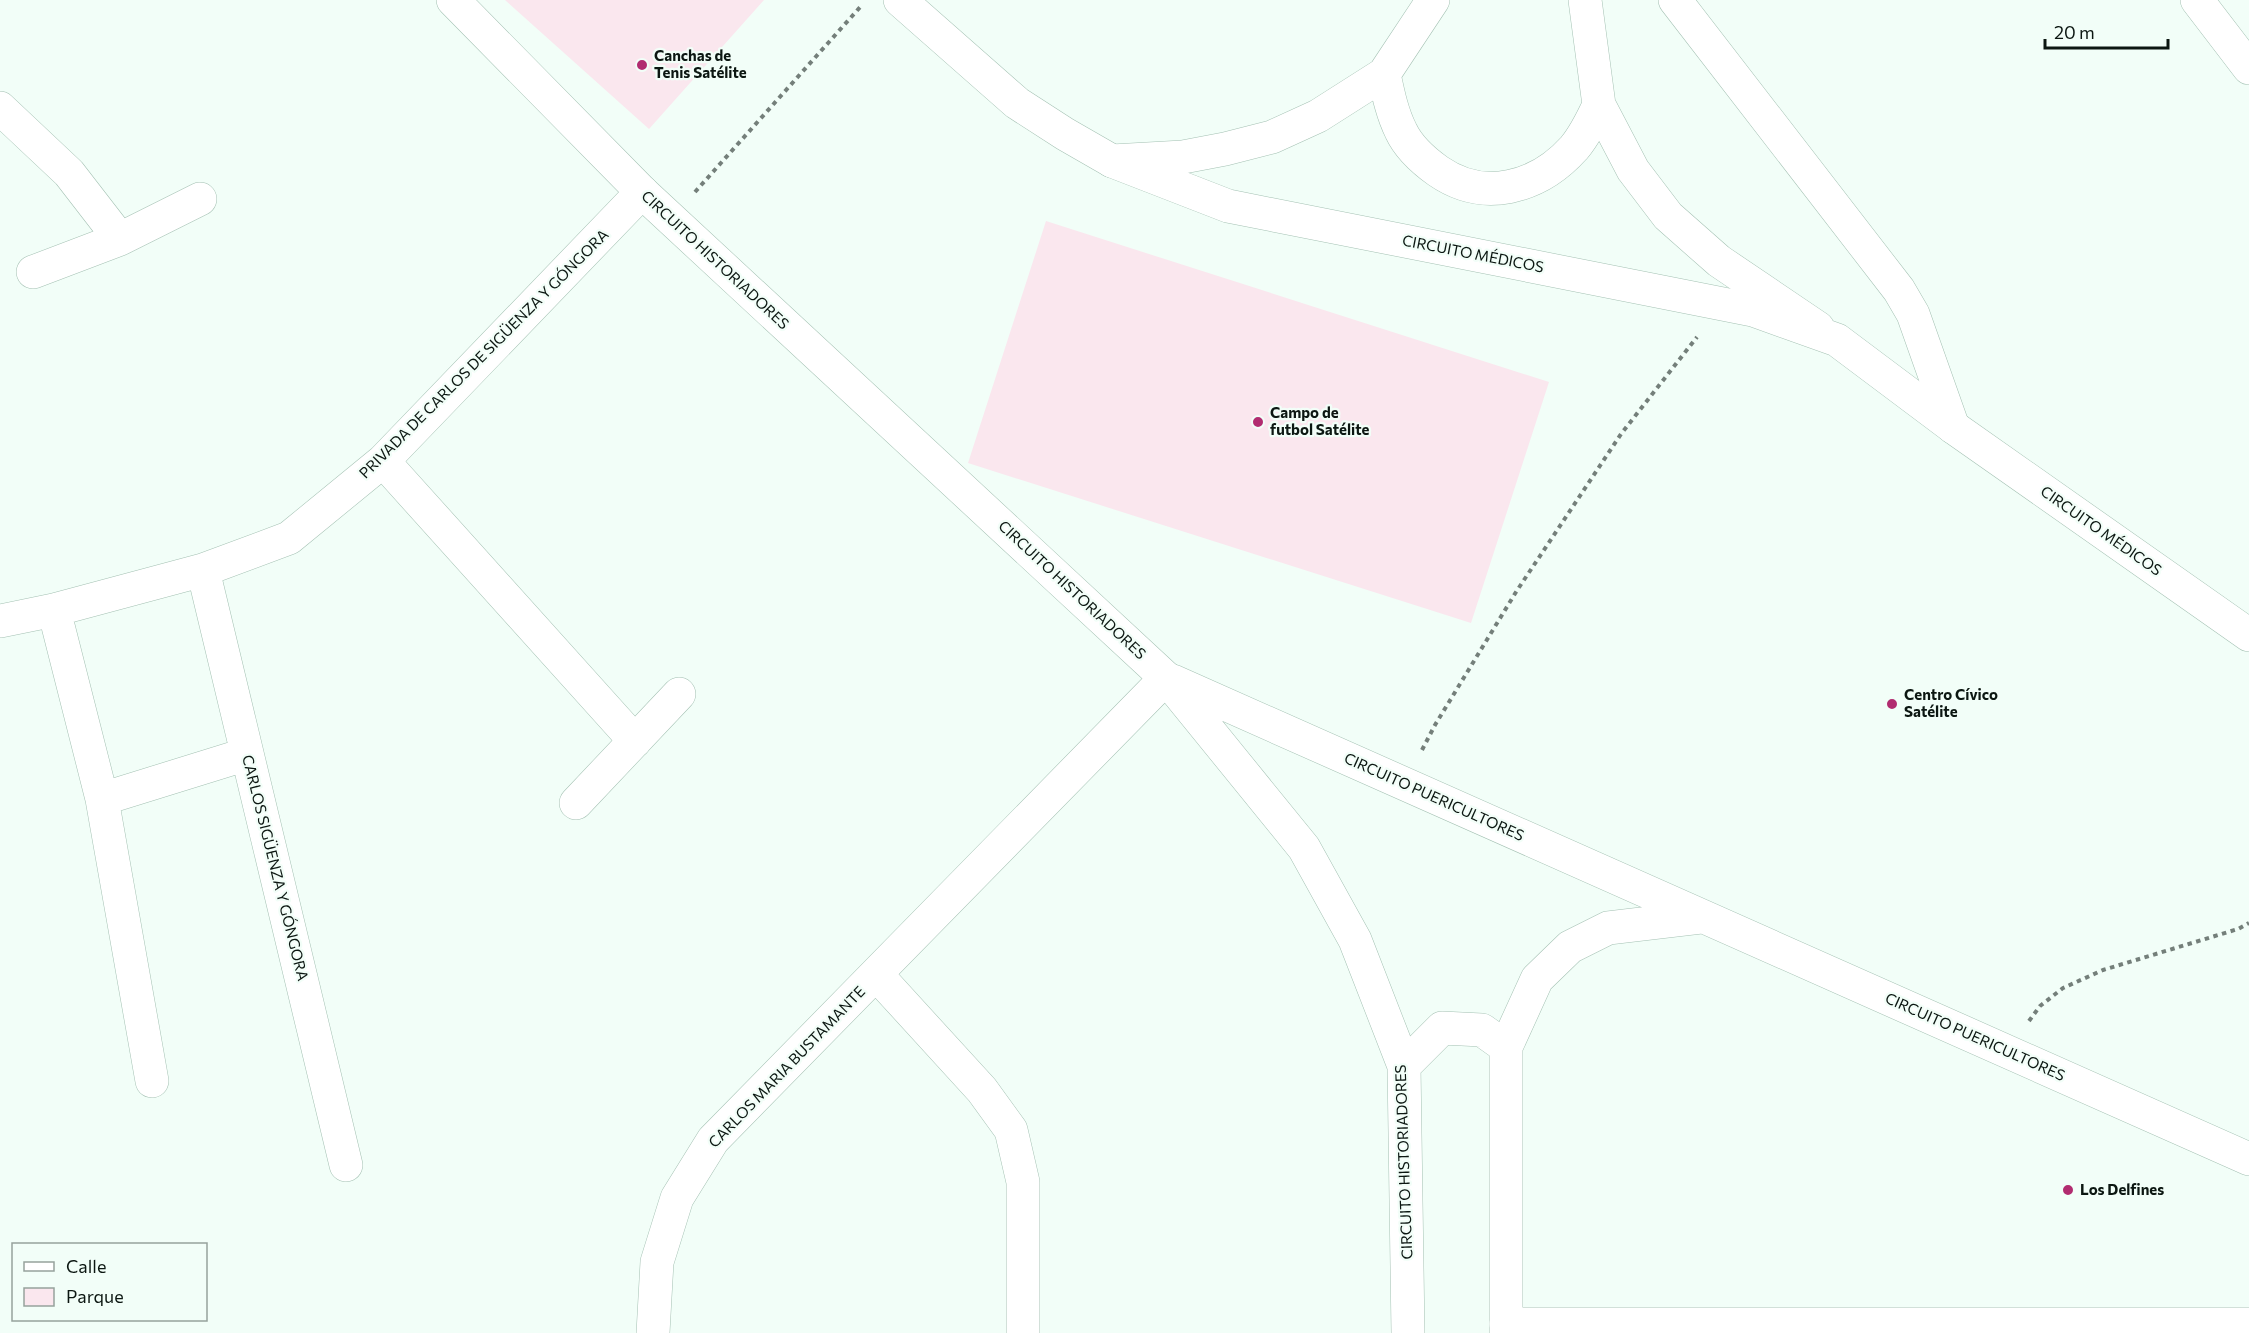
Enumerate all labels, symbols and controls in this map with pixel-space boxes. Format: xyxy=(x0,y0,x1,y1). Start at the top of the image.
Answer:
scale bar xyxy=(2045,12,2168,50)
text: 20 m xyxy=(2054,21,2095,43)
place label: Canchas de Tenis Satélite xyxy=(654,46,747,81)
marker: Canchas de Tenis Satélite xyxy=(635,58,649,72)
street label: CIRCUITO HISTORIADORES xyxy=(638,186,793,332)
street label: PRIVADA DE CARLOS DE SIGÜENZA Y GÓNGORA xyxy=(354,224,612,482)
street label: CIRCUITO MÉDICOS xyxy=(1401,229,1546,276)
place label: Campo de futbol Satélite xyxy=(1270,403,1369,438)
marker: Campo de futbol Satélite xyxy=(1251,415,1265,429)
street label: CIRCUITO MÉDICOS xyxy=(2038,481,2166,579)
street label: CIRCUITO HISTORIADORES xyxy=(995,516,1150,662)
place label: Centro Cívico Satélite xyxy=(1904,685,1998,720)
marker: Centro Cívico Satélite xyxy=(1885,697,1899,711)
street label: CIRCUITO PUERICULTORES xyxy=(1342,748,1527,844)
street label: CARLOS SIGÜENZA Y GÓNGORA xyxy=(239,753,314,983)
street label: CARLOS MARIA BUSTAMANTE xyxy=(704,982,868,1151)
street label: CIRCUITO PUERICULTORES xyxy=(1883,988,2068,1084)
street label: CIRCUITO HISTORIADORES xyxy=(1391,1064,1415,1260)
place label: Los Delfines xyxy=(2080,1180,2164,1198)
marker: Los Delfines xyxy=(2061,1183,2075,1197)
legend xyxy=(12,1243,207,1321)
text: Calle xyxy=(66,1255,106,1277)
text: Parque xyxy=(66,1285,124,1307)

